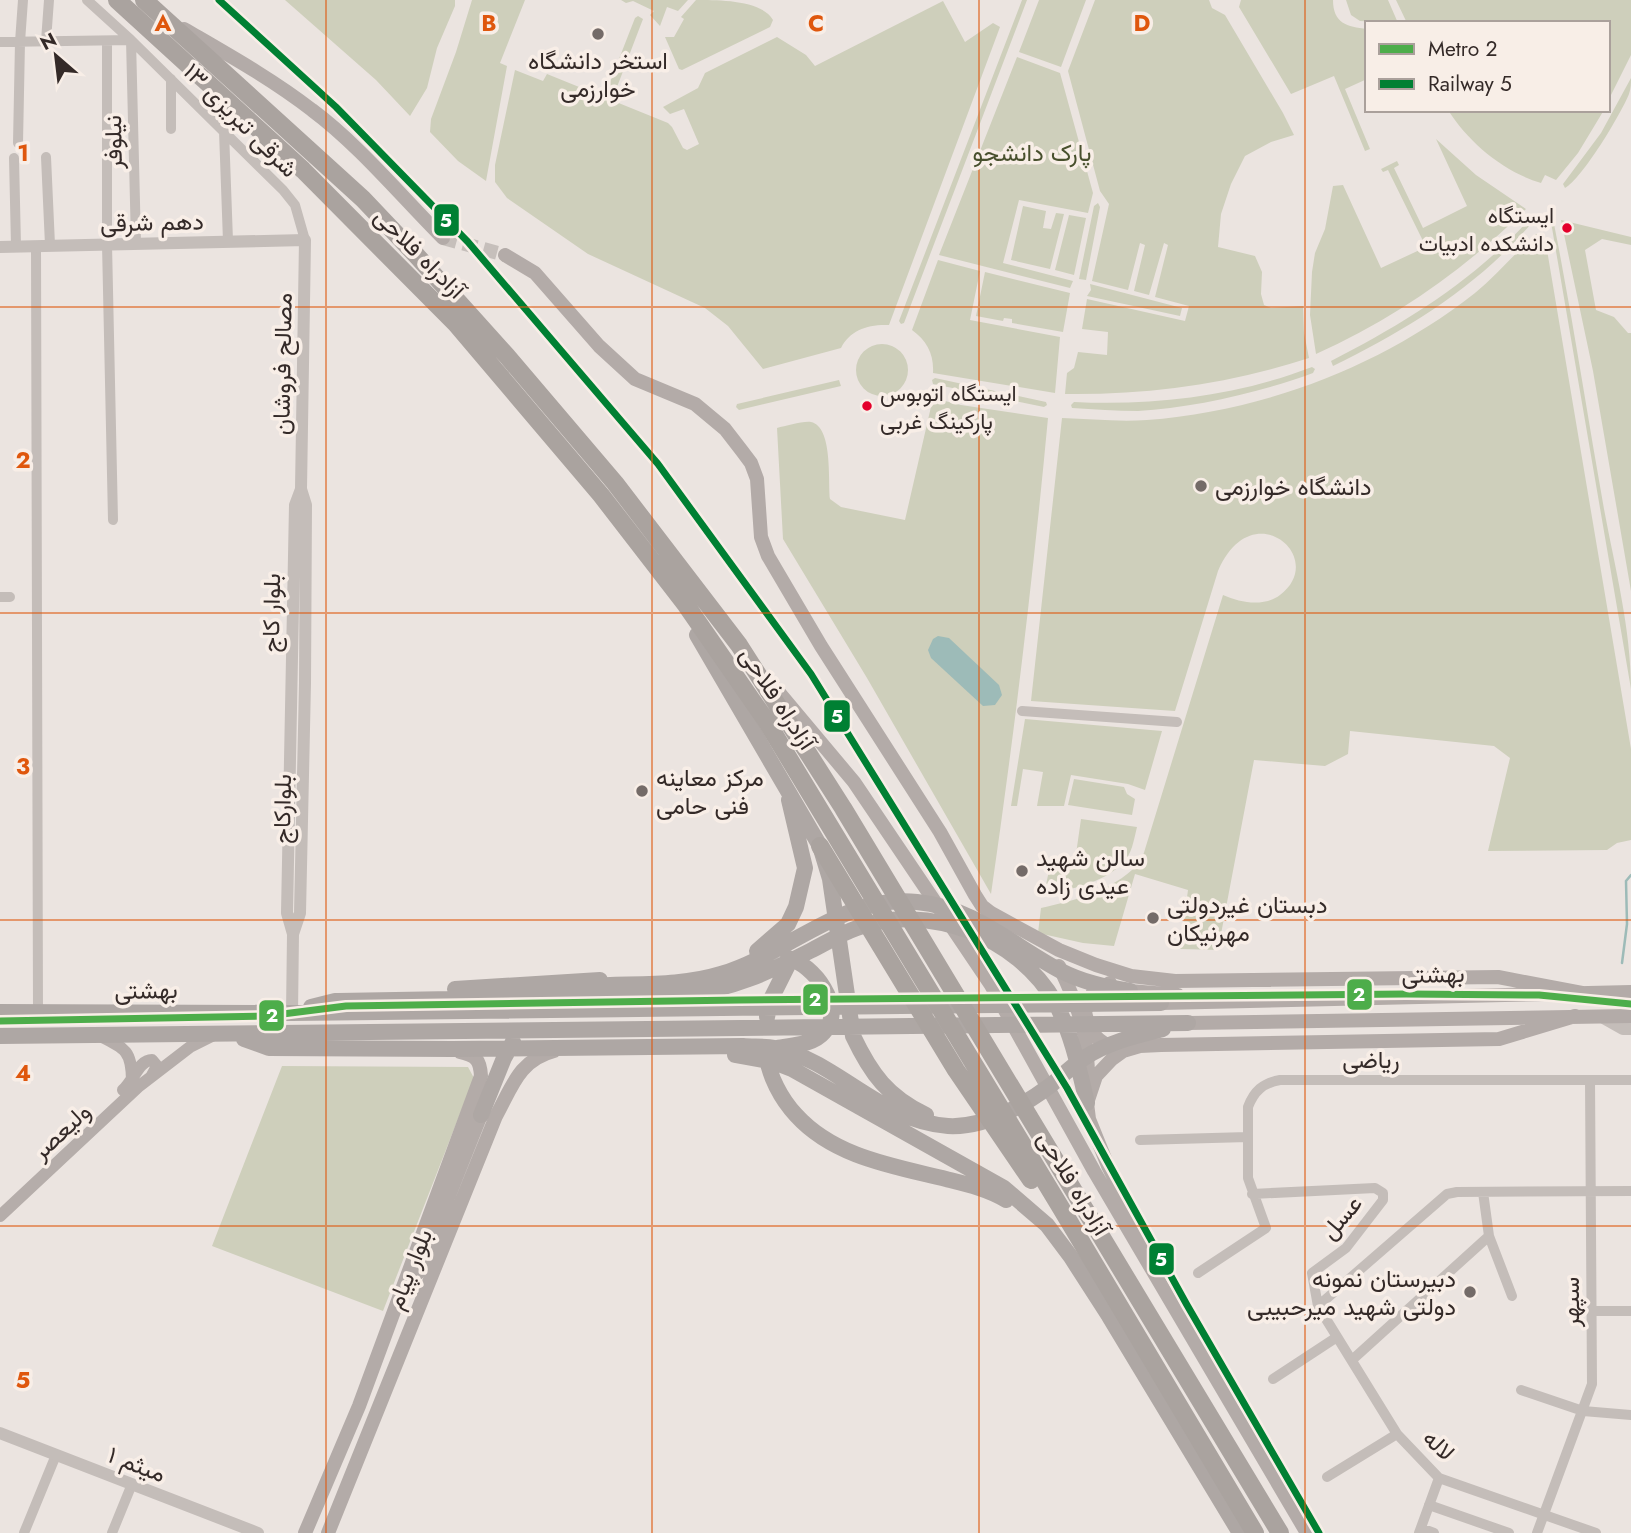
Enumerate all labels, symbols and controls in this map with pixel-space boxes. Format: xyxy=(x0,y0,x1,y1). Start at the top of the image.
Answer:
text: A xyxy=(154,6,172,40)
text: B xyxy=(481,6,497,40)
text: C xyxy=(808,6,824,40)
text: D xyxy=(1134,6,1151,40)
north arrow xyxy=(21,21,91,91)
legend xyxy=(1365,21,1610,112)
text: N xyxy=(35,26,61,57)
marker: استخر دانشگاه خوارزمی xyxy=(590,26,606,42)
text: Metro 2 xyxy=(1428,34,1497,64)
place label: استخر دانشگاه خوارزمی xyxy=(528,43,668,106)
street label: ۱۳ شرقی تبریزی xyxy=(176,55,306,185)
text: Railway 5 xyxy=(1428,69,1512,99)
street label: نیلوفر xyxy=(95,115,131,170)
park label: پارک دانشجو xyxy=(972,135,1092,170)
text: 1 xyxy=(17,136,29,170)
street label: آزادراه فلاحی xyxy=(366,199,475,308)
place label: ایستگاه دانشکده ادبیات xyxy=(1419,199,1554,259)
line badge: 5 xyxy=(433,203,460,237)
street label: دهم شرقی xyxy=(100,204,204,240)
text: 5 xyxy=(440,207,452,234)
marker: ایستگاه دانشکده ادبیات xyxy=(1560,221,1574,235)
street label: مصالح فروشان xyxy=(263,293,301,435)
place label: ایستگاه اتوبوس پارکینگ غربی xyxy=(880,377,1017,437)
marker: ایستگاه اتوبوس پارکینگ غربی xyxy=(860,399,874,413)
text: 2 xyxy=(15,443,31,477)
place label: دانشگاه خوارزمی xyxy=(1215,469,1371,504)
marker: دانشگاه خوارزمی xyxy=(1193,478,1209,494)
street label: بلوار کاج xyxy=(253,573,289,653)
street label: آزادراه فلاحی xyxy=(732,639,826,759)
line badge: 5 xyxy=(823,699,851,733)
text: 5 xyxy=(831,703,843,730)
text: 3 xyxy=(16,749,30,783)
place label: مرکز معاینه فنی حامی xyxy=(656,760,764,823)
street label: بلوارکاج xyxy=(264,774,300,844)
marker: مرکز معاینه فنی حامی xyxy=(634,783,650,799)
place label: سالن شهید عیدی زاده xyxy=(1036,840,1145,903)
marker: سالن شهید عیدی زاده xyxy=(1014,863,1030,879)
place label: دبستان غیردولتی مهرنیکان xyxy=(1167,887,1327,950)
marker: دبستان غیردولتی مهرنیکان xyxy=(1145,910,1161,926)
street label: بهشتى xyxy=(1401,956,1465,992)
street label: بهشتی xyxy=(114,972,178,1008)
line badge: 2 xyxy=(1346,978,1373,1011)
text: 2 xyxy=(1353,981,1365,1008)
line badge: 2 xyxy=(802,983,829,1016)
text: 2 xyxy=(809,986,821,1013)
line badge: 2 xyxy=(258,999,285,1032)
text: 2 xyxy=(266,1002,278,1029)
street label: ریاضی xyxy=(1342,1042,1400,1077)
text: 4 xyxy=(15,1056,31,1090)
street label: ولیعصر xyxy=(23,1094,99,1168)
street label: آزادراه فلاحی xyxy=(1029,1124,1120,1244)
street label: عسل xyxy=(1312,1187,1370,1247)
street label: بلوار پیام xyxy=(377,1224,441,1314)
line badge: 5 xyxy=(1148,1242,1175,1276)
text: 5 xyxy=(1155,1246,1167,1273)
place label: دبیرستان نمونه دولتی شهید میرحبیبی xyxy=(1247,1261,1456,1324)
street label: سپهر xyxy=(1553,1277,1588,1328)
marker: دبیرستان نمونه دولتی شهید میرحبیبی xyxy=(1462,1284,1478,1300)
text: 5 xyxy=(16,1363,30,1397)
street label: لاله xyxy=(1415,1421,1463,1469)
street label: میثم ۱ xyxy=(103,1437,171,1491)

